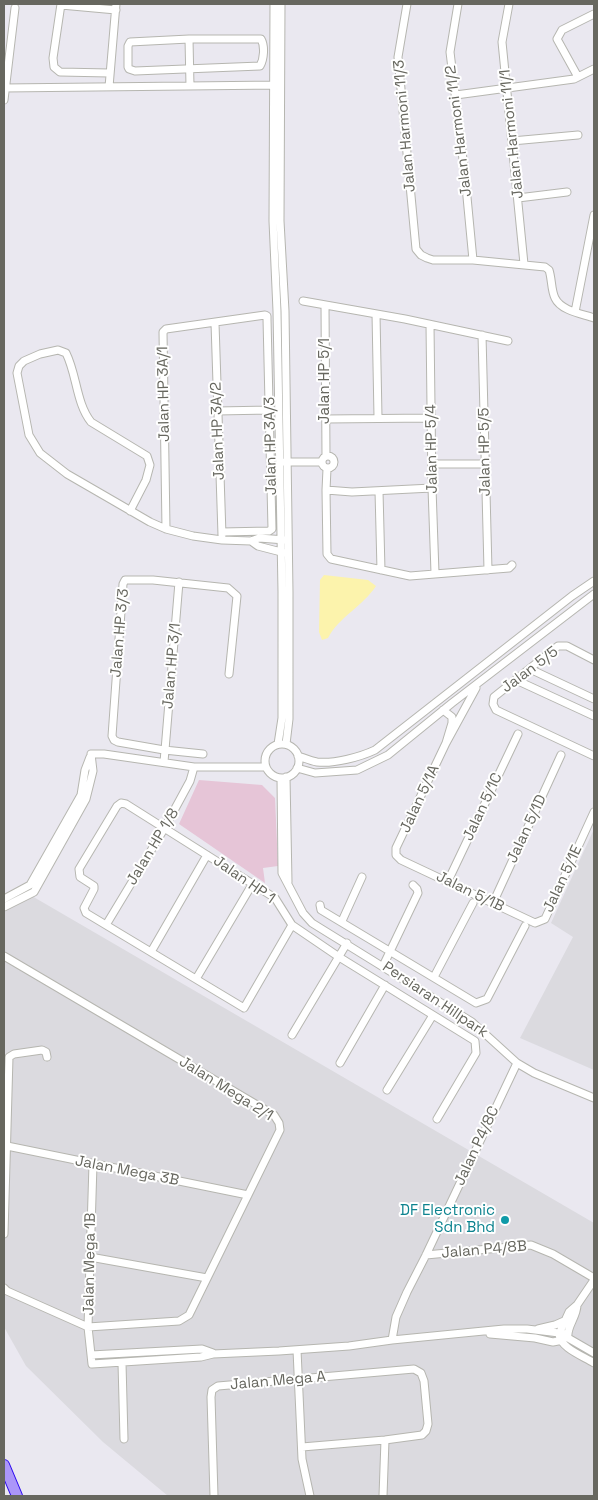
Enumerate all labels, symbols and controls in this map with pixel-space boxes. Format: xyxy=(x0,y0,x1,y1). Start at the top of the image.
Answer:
street label: Jalan Harmoni 11/3 xyxy=(390,59,420,193)
street label: Jalan Harmoni 11/2 xyxy=(442,64,476,198)
street label: Jalan Harmoni 11/1 xyxy=(496,68,528,200)
street label: Jalan HP 5/1 xyxy=(316,338,334,424)
street label: Jalan HP 3A/1 xyxy=(154,346,174,442)
street label: Jalan HP 3A/2 xyxy=(207,382,229,480)
street label: Jalan HP 3A/3 xyxy=(261,397,281,495)
street label: Jalan HP 5/4 xyxy=(422,404,442,494)
street label: Jalan HP 5/5 xyxy=(475,407,495,497)
street label: Jalan HP 3/3 xyxy=(107,588,133,678)
street label: Jalan HP 3/1 xyxy=(159,622,185,710)
street label: Jalan 5/5 xyxy=(498,643,562,697)
street label: Jalan 5/1A xyxy=(396,762,444,836)
street label: Jalan 5/1C xyxy=(459,770,507,844)
street label: Jalan 5/1D xyxy=(503,792,551,866)
street label: Jalan HP 1/8 xyxy=(123,805,183,889)
street label: Jalan 5/1E xyxy=(540,843,586,915)
street label: Jalan HP 1 xyxy=(210,852,278,908)
street label: Jalan 5/1B xyxy=(433,868,507,916)
street label: Persiaran Hillpark xyxy=(379,958,491,1042)
street label: Jalan Mega 2/1 xyxy=(176,1053,276,1125)
street label: Jalan P4/8C xyxy=(451,1103,503,1189)
street label: Jalan Mega 3B xyxy=(74,1152,180,1190)
place label: DF Electronic Sdn Bhd xyxy=(400,1202,495,1237)
street label: Jalan Mega 1B xyxy=(80,1213,100,1315)
marker: DF Electronic Sdn Bhd xyxy=(499,1214,511,1226)
street label: Jalan P4/8B xyxy=(441,1237,527,1263)
street label: Jalan Mega A xyxy=(229,1368,327,1394)

